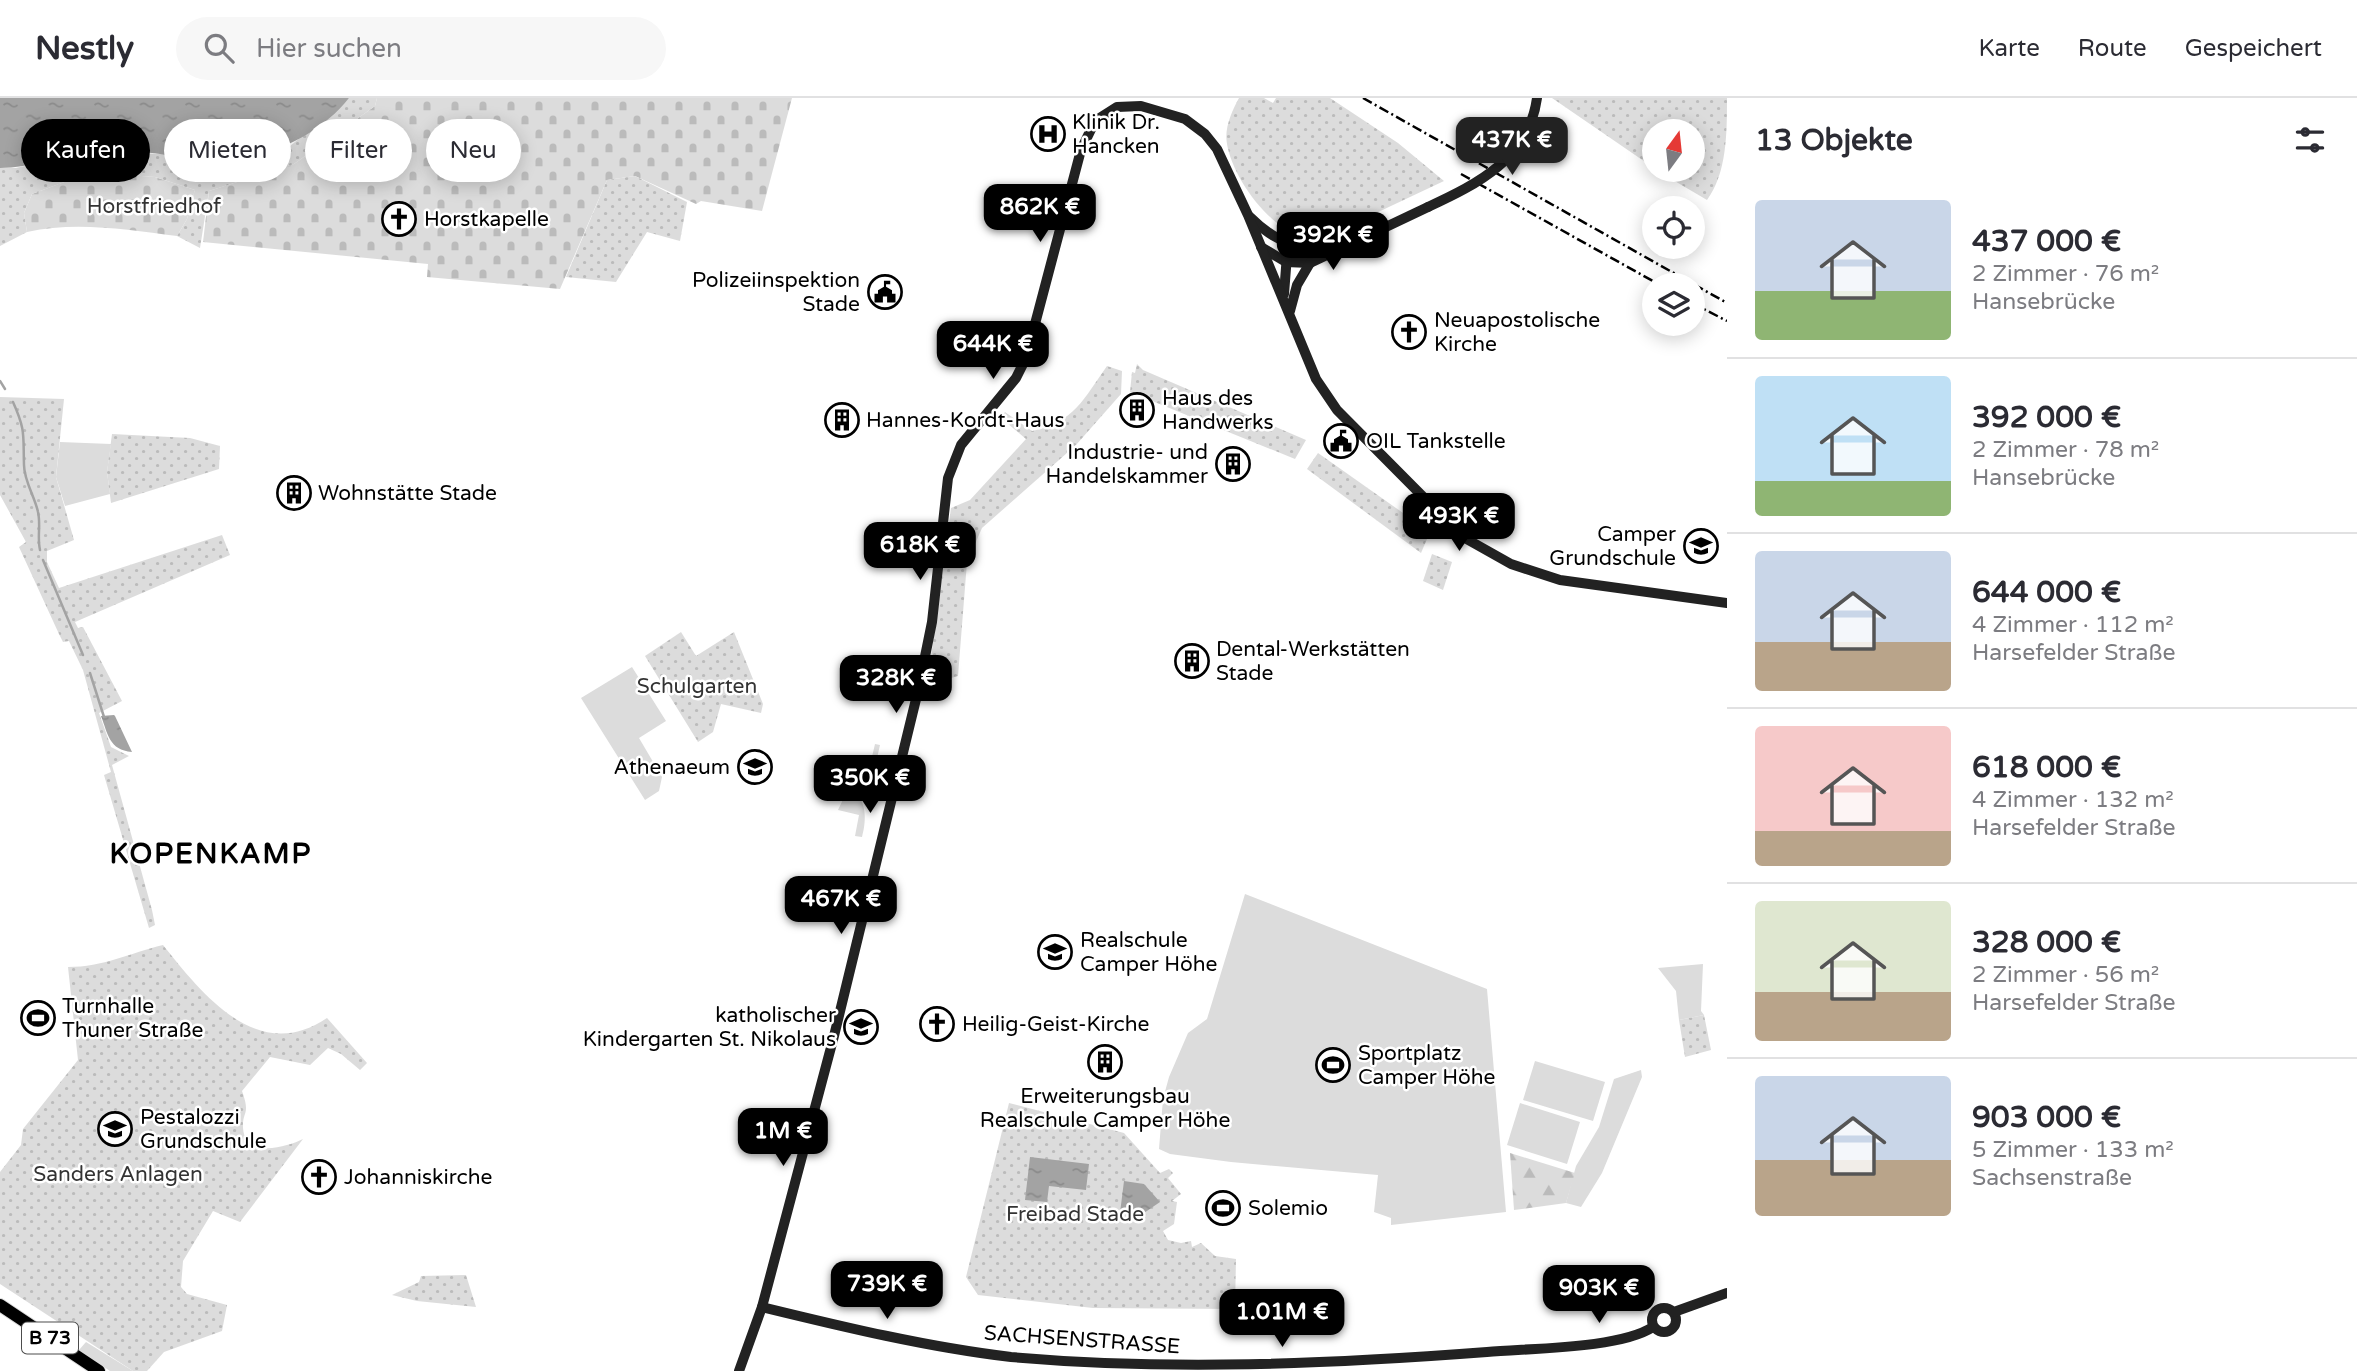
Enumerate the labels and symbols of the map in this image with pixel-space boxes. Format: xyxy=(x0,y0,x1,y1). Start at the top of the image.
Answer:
place label: Klinik Dr. Hancken xyxy=(1072,110,1160,159)
hospital icon: Klinik Dr. Hancken xyxy=(1029,115,1067,153)
pin: 437K € xyxy=(1455,118,1569,177)
north arrow xyxy=(1642,119,1704,182)
pin: 862K € xyxy=(983,184,1097,244)
park label: Horstfriedhof xyxy=(87,194,221,219)
church icon: Horstkapelle xyxy=(380,200,418,238)
place label: Horstkapelle xyxy=(424,207,549,232)
pin: 392K € xyxy=(1276,212,1390,272)
place label: Polizeiinspektion Stade xyxy=(692,268,860,317)
public building icon: Polizeiinspektion Stade xyxy=(866,273,904,311)
place label: Neuapostolische Kirche xyxy=(1434,308,1600,357)
church icon: Neuapostolische Kirche xyxy=(1390,313,1428,351)
pin: 644K € xyxy=(936,322,1050,381)
place label: Haus des Handwerks xyxy=(1162,386,1274,435)
building icon: Haus des Handwerks xyxy=(1118,391,1156,429)
building icon: Hannes-Kordt-Haus xyxy=(823,401,861,439)
place label: Hannes-Kordt-Haus xyxy=(866,408,1065,433)
public building icon: OIL Tankstelle xyxy=(1322,422,1360,460)
place label: OIL Tankstelle xyxy=(1366,429,1506,454)
place label: Industrie- und Handelskammer xyxy=(1046,440,1208,489)
building icon: Industrie- und Handelskammer xyxy=(1214,445,1252,483)
building icon: Wohnstätte Stade xyxy=(275,474,313,512)
place label: Wohnstätte Stade xyxy=(318,481,497,506)
pin: 493K € xyxy=(1402,494,1516,553)
pin: 618K € xyxy=(863,522,977,582)
place label: Camper Grundschule xyxy=(1549,522,1676,571)
school or university icon: Camper Grundschule xyxy=(1682,527,1720,565)
place label: Dental-Werkstätten Stade xyxy=(1216,637,1410,686)
building icon: Dental-Werkstätten Stade xyxy=(1173,642,1211,680)
pin: 328K € xyxy=(839,656,953,715)
park label: Schulgarten xyxy=(637,674,757,699)
school or university icon: Athenaeum xyxy=(736,748,774,786)
place label: Athenaeum xyxy=(614,755,730,780)
pin: 350K € xyxy=(813,756,927,815)
district label: KOPENKAMP xyxy=(110,837,312,871)
pin: 467K € xyxy=(784,876,898,936)
place label: Realschule Camper Höhe xyxy=(1080,928,1217,977)
school or university icon: Realschule Camper Höhe xyxy=(1036,933,1074,971)
place label: Turnhalle Thuner Straße xyxy=(62,994,203,1043)
sports icon: Turnhalle Thuner Straße xyxy=(19,999,57,1037)
place label: katholischer Kindergarten St. Nikolaus xyxy=(583,1003,836,1052)
church icon: Heilig-Geist-Kirche xyxy=(918,1005,956,1043)
school or university icon: katholischer Kindergarten St. Nikolaus xyxy=(842,1008,880,1046)
place label: Heilig-Geist-Kirche xyxy=(962,1012,1150,1037)
place label: Sportplatz Camper Höhe xyxy=(1358,1041,1495,1090)
building icon: Erweiterungsbau Realschule Camper Höhe xyxy=(1086,1043,1124,1081)
sports icon: Sportplatz Camper Höhe xyxy=(1314,1046,1352,1084)
place label: Erweiterungsbau Realschule Camper Höhe xyxy=(980,1084,1230,1133)
place label: Pestalozzi Grundschule xyxy=(140,1105,267,1154)
pin: 1M € xyxy=(742,1108,824,1168)
school or university icon: Pestalozzi Grundschule xyxy=(96,1110,134,1148)
church icon: Johanniskirche xyxy=(300,1158,338,1196)
park label: Sanders Anlagen xyxy=(33,1162,203,1187)
place label: Johanniskirche xyxy=(344,1165,492,1190)
sports icon: Solemio xyxy=(1204,1189,1242,1227)
place label: Solemio xyxy=(1248,1196,1328,1221)
park label: Freibad Stade xyxy=(1006,1202,1144,1227)
pin: 739K € xyxy=(830,1262,944,1321)
pin: 903K € xyxy=(1542,1266,1656,1325)
pin: 1.01M € xyxy=(1217,1290,1347,1349)
street label: SACHSENSTRASSE xyxy=(983,1321,1181,1359)
road number: B 73 xyxy=(22,1322,78,1354)

